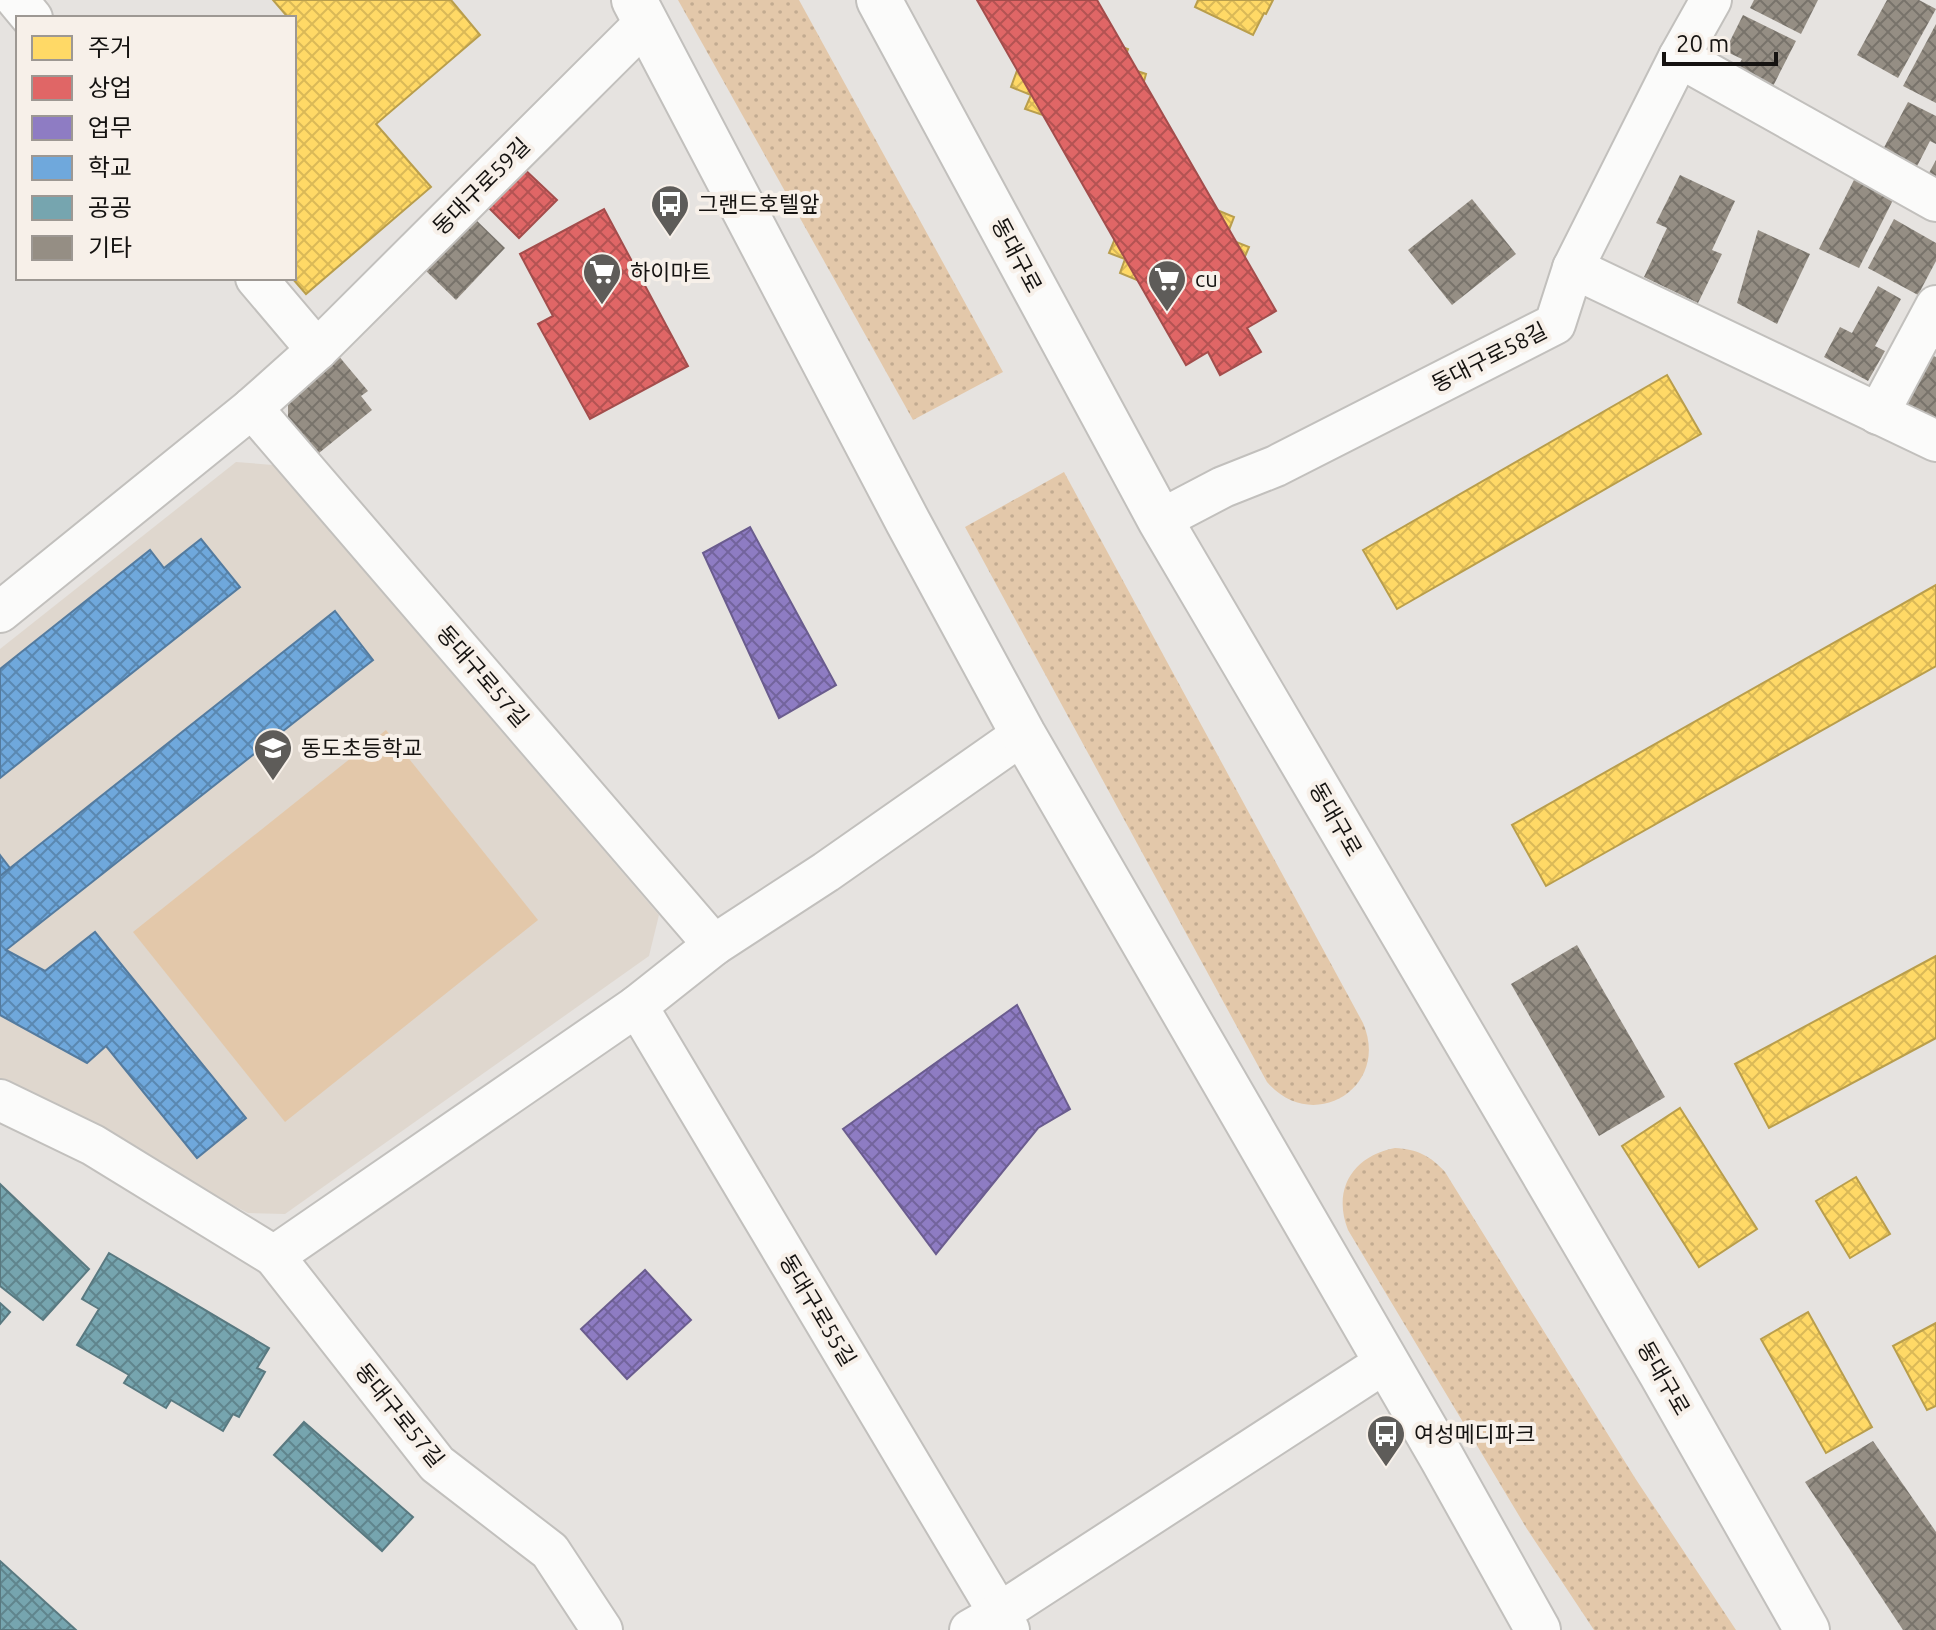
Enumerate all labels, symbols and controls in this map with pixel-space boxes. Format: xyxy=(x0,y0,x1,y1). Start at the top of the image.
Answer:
legend xyxy=(16,16,296,280)
scale bar xyxy=(1664,16,1776,66)
text: 20 m xyxy=(1676,30,1729,57)
text: 주거 xyxy=(88,34,132,61)
text: 상업 xyxy=(88,74,132,101)
text: 업무 xyxy=(88,114,132,141)
street label: 동대구로59길 xyxy=(427,132,534,239)
text: 학교 xyxy=(88,154,132,181)
bus stop icon: 그랜드호텔앞 xyxy=(649,183,691,238)
place label: 그랜드호텔앞 xyxy=(698,191,819,216)
text: 공공 xyxy=(88,194,132,221)
street label: 동대구로 xyxy=(987,213,1047,296)
text: 기타 xyxy=(88,234,132,261)
supermarket icon: 하이마트 xyxy=(581,251,623,306)
supermarket icon: cu xyxy=(1146,258,1188,313)
place label: 하이마트 xyxy=(630,259,711,284)
place label: cu xyxy=(1195,266,1218,291)
street label: 동대구로58길 xyxy=(1427,317,1551,396)
street label: 동대구로57길 xyxy=(433,620,534,731)
school or university icon: 동도초등학교 xyxy=(252,727,294,782)
place label: 동도초등학교 xyxy=(301,735,422,760)
street label: 동대구로 xyxy=(1305,777,1368,860)
street label: 동대구로55길 xyxy=(775,1249,862,1370)
street label: 동대구로 xyxy=(1633,1336,1696,1419)
street label: 동대구로57길 xyxy=(351,1358,450,1472)
bus stop icon: 여성메디파크 xyxy=(1365,1413,1407,1468)
place label: 여성메디파크 xyxy=(1414,1421,1535,1446)

